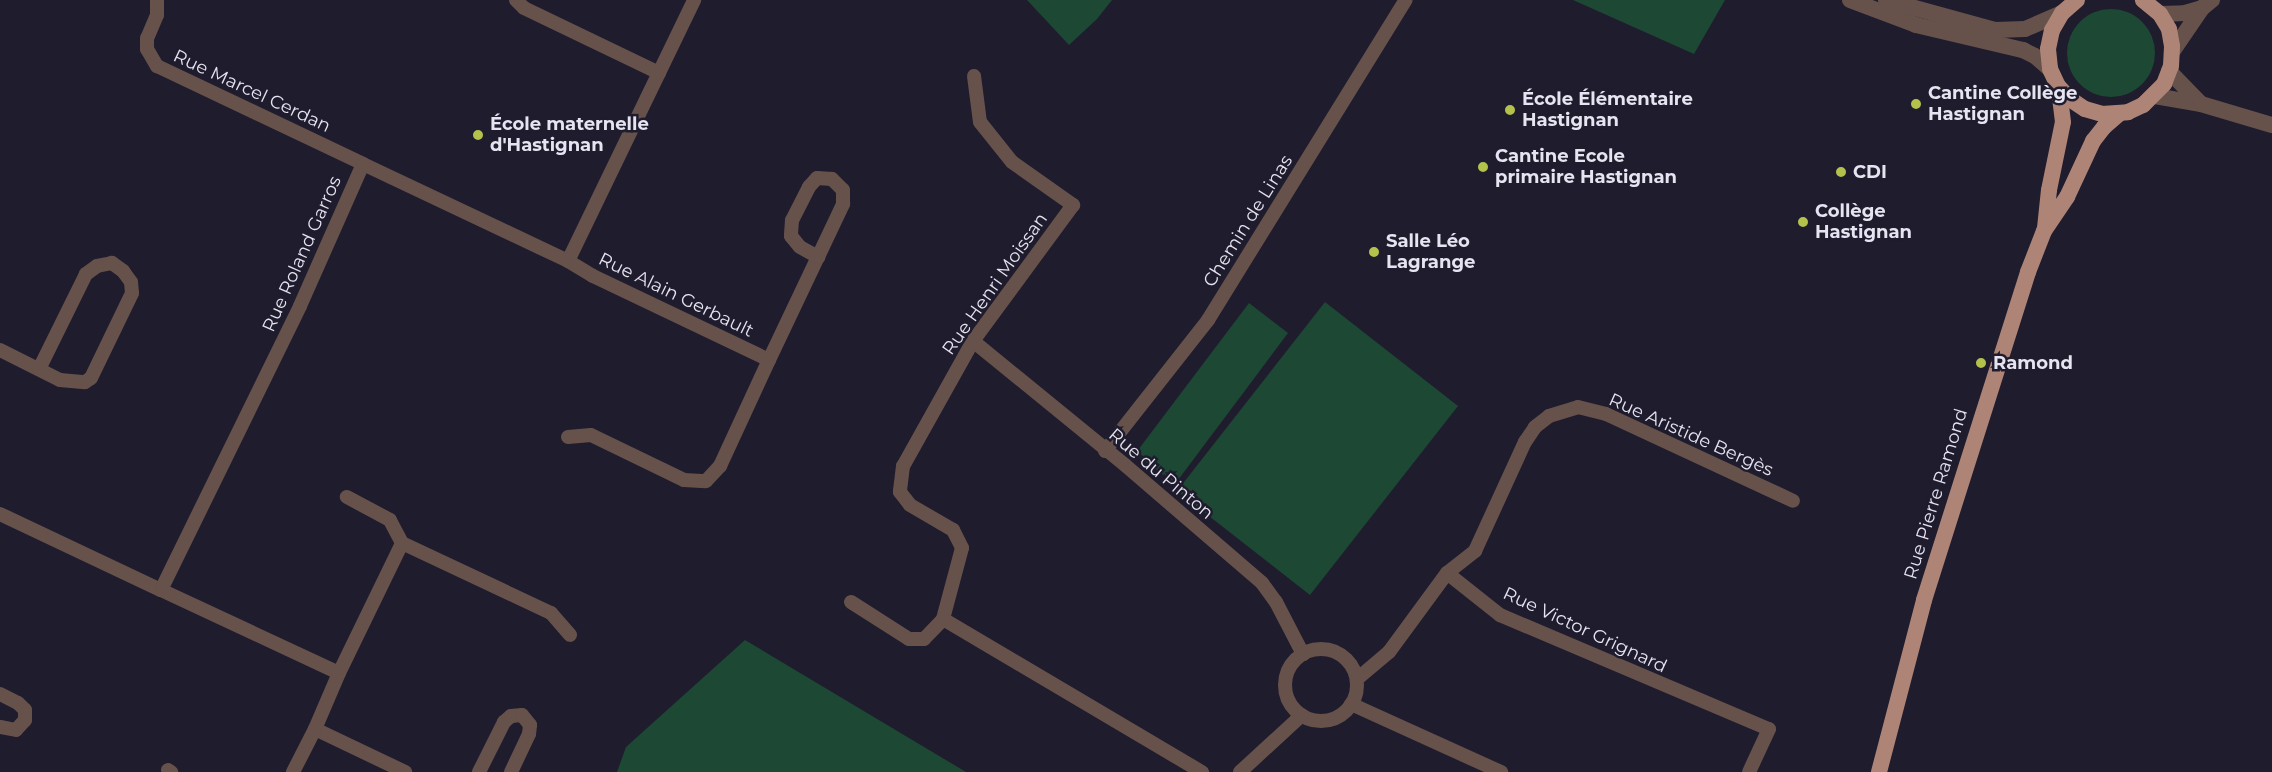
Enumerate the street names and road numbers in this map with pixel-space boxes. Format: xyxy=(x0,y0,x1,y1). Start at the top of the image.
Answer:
street label: Rue Marcel Cerdan xyxy=(170,45,334,137)
street label: Chemin de Linas xyxy=(1199,151,1297,291)
street label: Rue Roland Garros xyxy=(258,173,346,335)
street label: Rue Henri Moissan xyxy=(938,209,1052,359)
street label: Rue Alain Gerbault xyxy=(595,248,757,342)
street label: Rue Aristide Bergès xyxy=(1605,389,1777,481)
street label: Rue Pierre Ramond xyxy=(1900,406,1972,582)
street label: Rue du Pinton xyxy=(1104,424,1218,524)
street label: Rue Victor Grignard xyxy=(1500,583,1670,677)

